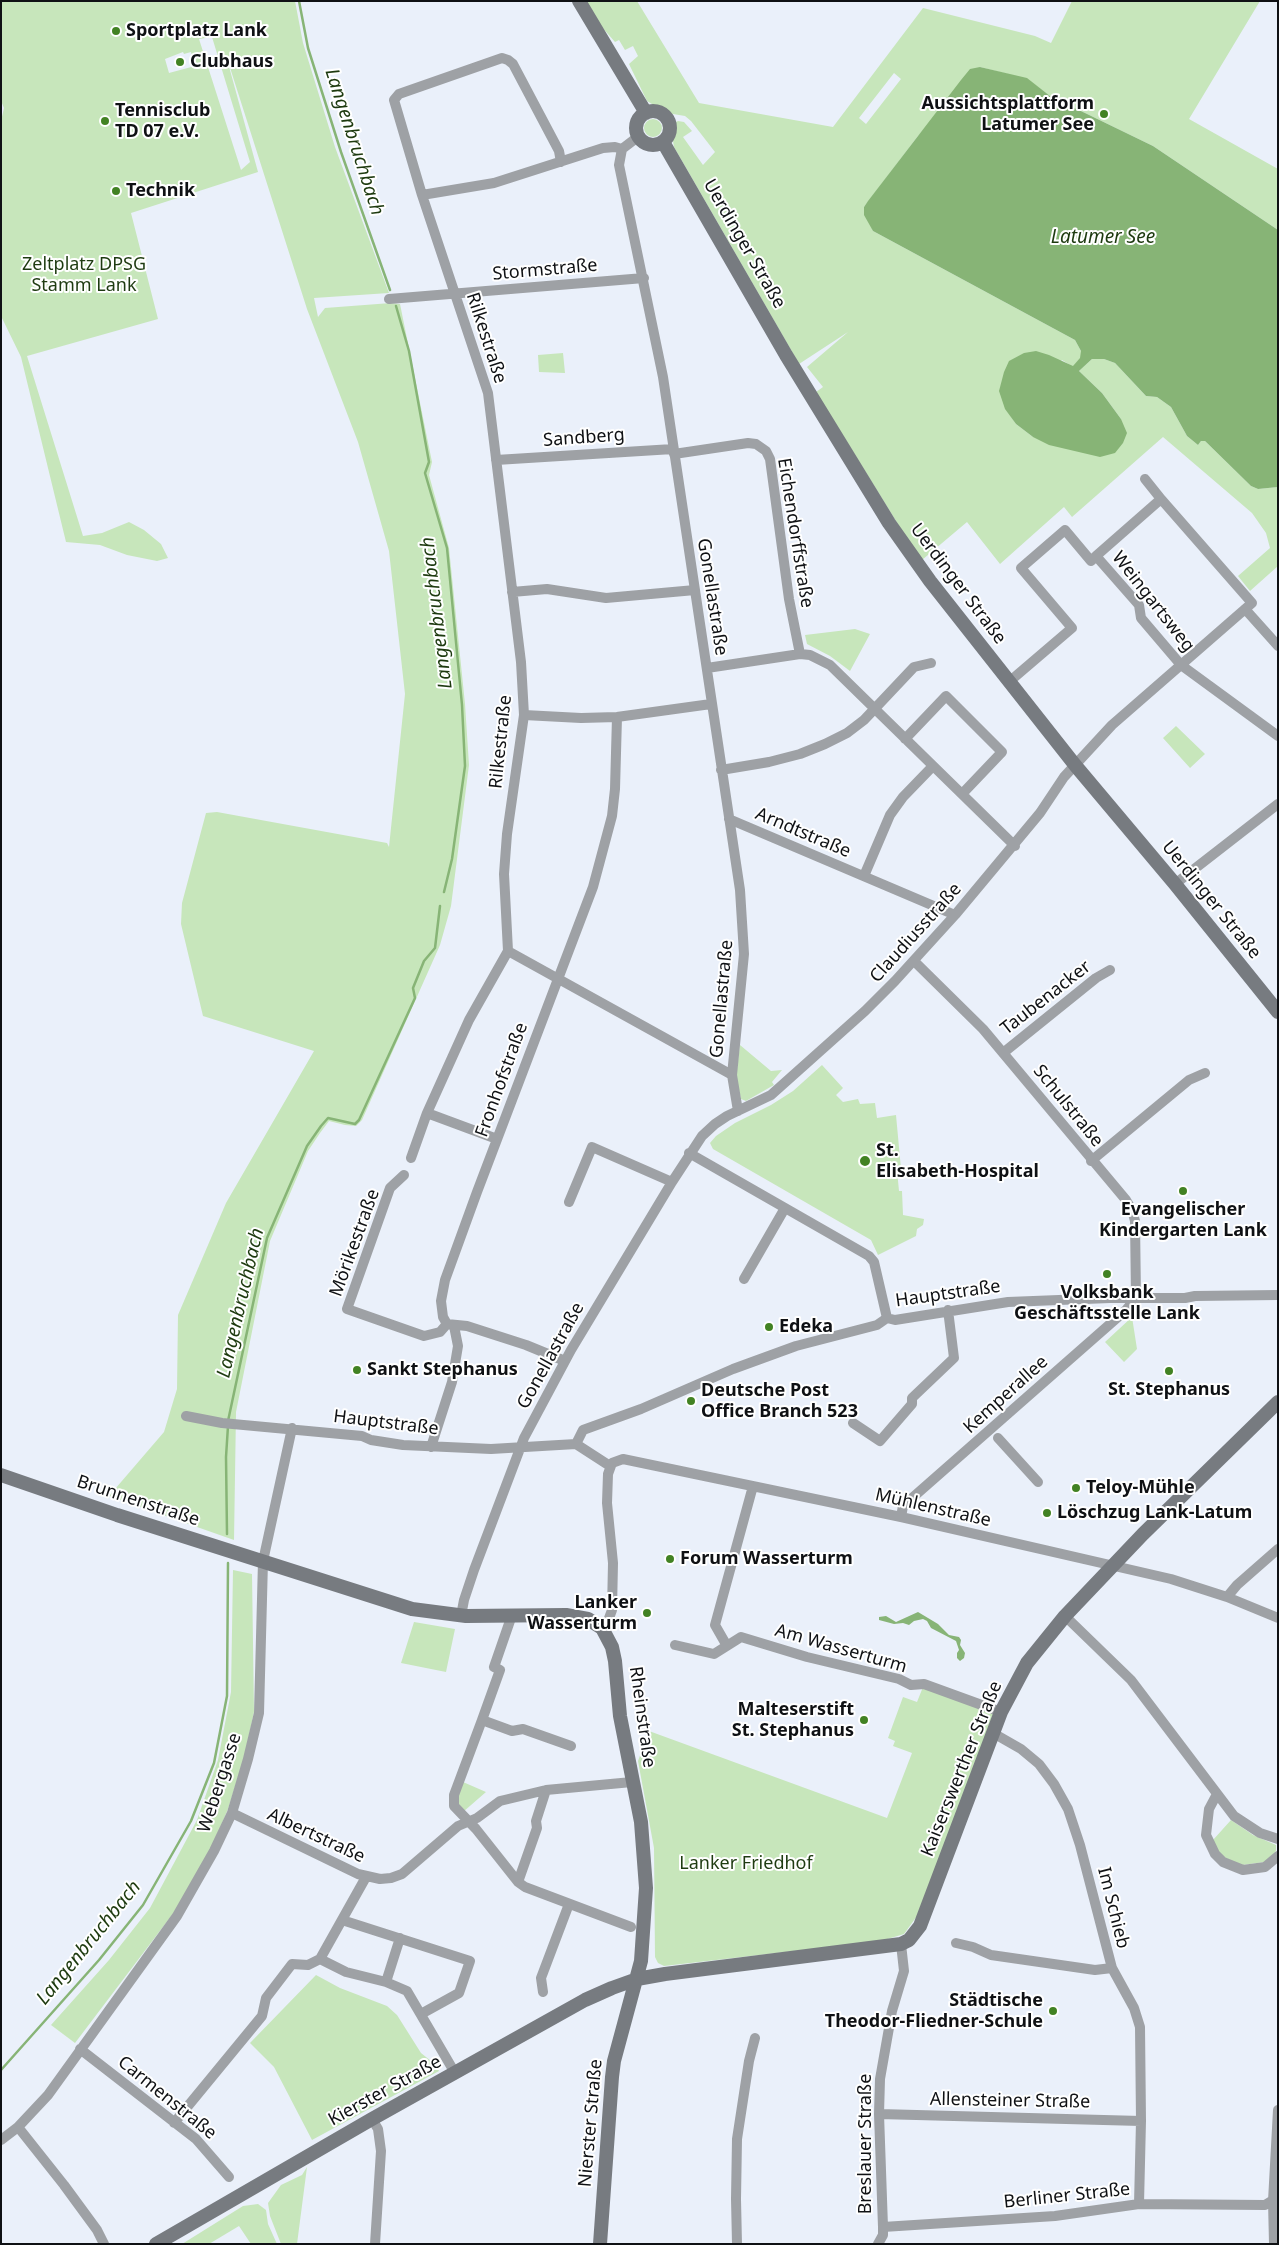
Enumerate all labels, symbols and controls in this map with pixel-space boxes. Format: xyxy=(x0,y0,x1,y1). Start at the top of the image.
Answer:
place label: Sportplatz Lank xyxy=(126,20,267,42)
marker: Sportplatz Lank xyxy=(110,25,122,37)
place label: Clubhaus xyxy=(190,51,273,73)
marker: Clubhaus xyxy=(174,56,186,68)
water label: Langenbruchbach xyxy=(320,66,388,218)
place label: Aussichtsplattform Latumer See xyxy=(922,93,1094,136)
place label: Tennisclub TD 07 e.V. xyxy=(115,100,210,142)
marker: Aussichtsplattform Latumer See xyxy=(1098,108,1110,120)
marker: Tennisclub TD 07 e.V. xyxy=(99,115,111,127)
street label: Uerdinger Straße xyxy=(698,176,790,312)
place label: Technik xyxy=(126,180,195,202)
marker: Technik xyxy=(110,185,122,197)
water label: Latumer See xyxy=(1051,227,1155,249)
park label: Zeltplatz DPSG Stamm Lank xyxy=(22,254,146,296)
street label: Stormstraße xyxy=(492,255,598,285)
street label: Rilkestraße xyxy=(461,290,511,386)
street label: Sandberg xyxy=(542,424,626,452)
street label: Eichendorffstraße xyxy=(773,457,817,609)
street label: Uerdinger Straße xyxy=(906,519,1010,649)
water label: Langenbruchbach xyxy=(416,536,458,690)
street label: Gonellastraße xyxy=(692,537,732,657)
street label: Weingartsweg xyxy=(1107,548,1199,656)
street label: Rilkestraße xyxy=(485,694,517,790)
street label: Arndtstraße xyxy=(752,803,854,863)
street label: Uerdinger Straße xyxy=(1157,837,1265,963)
street label: Claudiusstraße xyxy=(866,879,966,987)
street label: Gonellastraße xyxy=(706,939,738,1059)
street label: Taubenacker xyxy=(997,956,1095,1040)
street label: Fronhofstraße xyxy=(471,1020,533,1140)
street label: Schulstraße xyxy=(1028,1061,1108,1151)
place label: St. Elisabeth-Hospital xyxy=(876,1140,1039,1182)
marker: St. Elisabeth-Hospital xyxy=(858,1154,872,1168)
marker: Evangelischer Kindergarten Lank xyxy=(1177,1185,1189,1197)
street label: Mörikestraße xyxy=(326,1186,384,1300)
place label: Evangelischer Kindergarten Lank xyxy=(1099,1199,1267,1242)
water label: Langenbruchbach xyxy=(213,1226,269,1380)
marker: Volksbank Geschäftsstelle Lank xyxy=(1101,1268,1113,1280)
street label: Hauptstraße xyxy=(894,1276,1002,1312)
place label: Volksbank Geschäftsstelle Lank xyxy=(1014,1282,1200,1325)
street label: Gonellastraße xyxy=(513,1299,589,1413)
place label: Edeka xyxy=(779,1316,833,1338)
marker: Edeka xyxy=(763,1321,775,1333)
street label: Kemperallee xyxy=(959,1351,1053,1439)
place label: Sankt Stephanus xyxy=(367,1359,518,1381)
marker: Sankt Stephanus xyxy=(351,1364,363,1376)
marker: St. Stephanus xyxy=(1163,1365,1175,1377)
place label: St. Stephanus xyxy=(1108,1379,1230,1401)
place label: Deutsche Post Office Branch 523 xyxy=(701,1380,858,1422)
marker: Deutsche Post Office Branch 523 xyxy=(685,1395,697,1407)
street label: Hauptstraße xyxy=(332,1406,440,1440)
street label: Brunnenstraße xyxy=(74,1471,202,1531)
place label: Teloy-Mühle xyxy=(1086,1477,1195,1499)
marker: Teloy-Mühle xyxy=(1070,1482,1082,1494)
street label: Mühlenstraße xyxy=(873,1484,993,1532)
place label: Löschzug Lank-Latum xyxy=(1057,1502,1252,1524)
marker: Löschzug Lank-Latum xyxy=(1041,1507,1053,1519)
place label: Forum Wasserturm xyxy=(680,1548,853,1570)
marker: Forum Wasserturm xyxy=(664,1553,676,1565)
place label: Lanker Wasserturm xyxy=(527,1592,637,1635)
marker: Lanker Wasserturm xyxy=(641,1607,653,1619)
street label: Am Wasserturm xyxy=(773,1620,909,1678)
street label: Rheinstraße xyxy=(624,1665,660,1769)
street label: Kaiserswerther Straße xyxy=(917,1678,1007,1860)
place label: Malteserstift St. Stephanus xyxy=(732,1699,854,1742)
marker: Malteserstift St. Stephanus xyxy=(858,1714,870,1726)
street label: Webergasse xyxy=(194,1730,246,1836)
street label: Albertstraße xyxy=(264,1804,368,1868)
park label: Lanker Friedhof xyxy=(679,1853,813,1875)
street label: Im Schieb xyxy=(1092,1865,1134,1951)
water label: Langenbruchbach xyxy=(32,1876,146,2010)
place label: Städtische Theodor-Fliedner-Schule xyxy=(825,1990,1043,2032)
marker: Städtische Theodor-Fliedner-Schule xyxy=(1047,2005,1059,2017)
street label: Kierster Straße xyxy=(325,2051,445,2131)
street label: Carmenstraße xyxy=(113,2052,221,2144)
street label: Nierster Straße xyxy=(575,2058,607,2188)
street label: Breslauer Straße xyxy=(855,2074,877,2214)
street label: Allensteiner Straße xyxy=(930,2089,1090,2113)
street label: Berliner Straße xyxy=(1003,2179,1131,2213)

